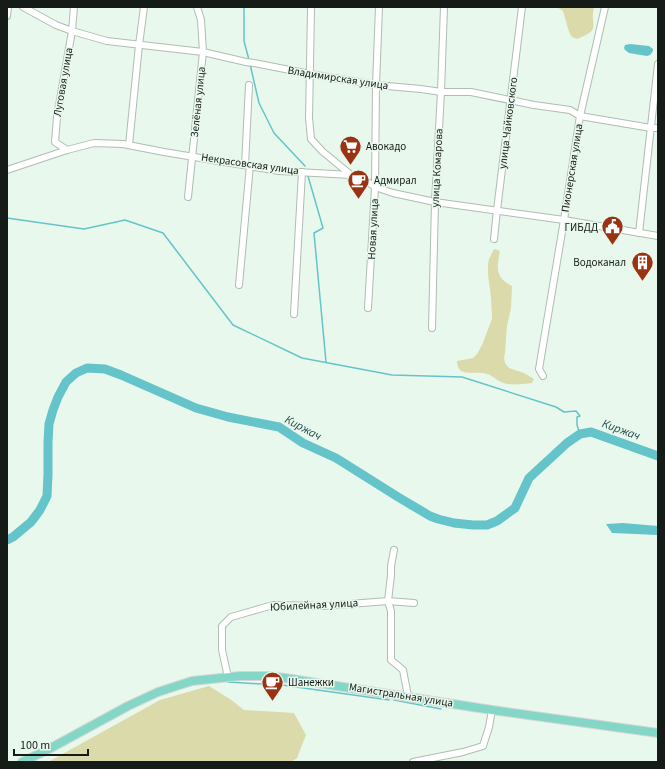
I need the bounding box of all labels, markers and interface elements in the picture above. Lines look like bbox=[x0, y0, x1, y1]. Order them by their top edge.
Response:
street label: Луговая улица bbox=[50, 46, 76, 118]
street label: Владимирская улица bbox=[287, 63, 389, 93]
street label: Зелёная улица bbox=[187, 66, 209, 138]
street label: улица Чайковского bbox=[495, 76, 521, 170]
street label: Пионерская улица bbox=[558, 123, 586, 213]
street label: улица Комарова bbox=[427, 128, 447, 208]
supermarket icon: Авокадо bbox=[338, 133, 364, 166]
place label: Авокадо bbox=[366, 139, 406, 154]
street label: Некрасовская улица bbox=[200, 150, 300, 178]
cafe icon: Адмирал bbox=[345, 167, 371, 200]
place label: Адмирал bbox=[374, 173, 417, 188]
street label: Новая улица bbox=[364, 198, 382, 260]
public building icon: ГИБДД bbox=[600, 214, 626, 247]
place label: ГИБДД bbox=[565, 220, 598, 235]
building icon: Водоканал bbox=[629, 249, 655, 282]
place label: Водоканал bbox=[573, 255, 626, 270]
water label: Киржач bbox=[282, 411, 325, 445]
water label: Киржач bbox=[599, 415, 643, 445]
street label: Юбилейная улица bbox=[270, 595, 358, 615]
cafe icon: Шанежки bbox=[260, 669, 286, 702]
place label: Шанежки bbox=[288, 675, 334, 690]
street label: Магистральная улица bbox=[348, 679, 454, 711]
scale bar bbox=[14, 731, 88, 757]
text: 100 m bbox=[20, 737, 50, 754]

